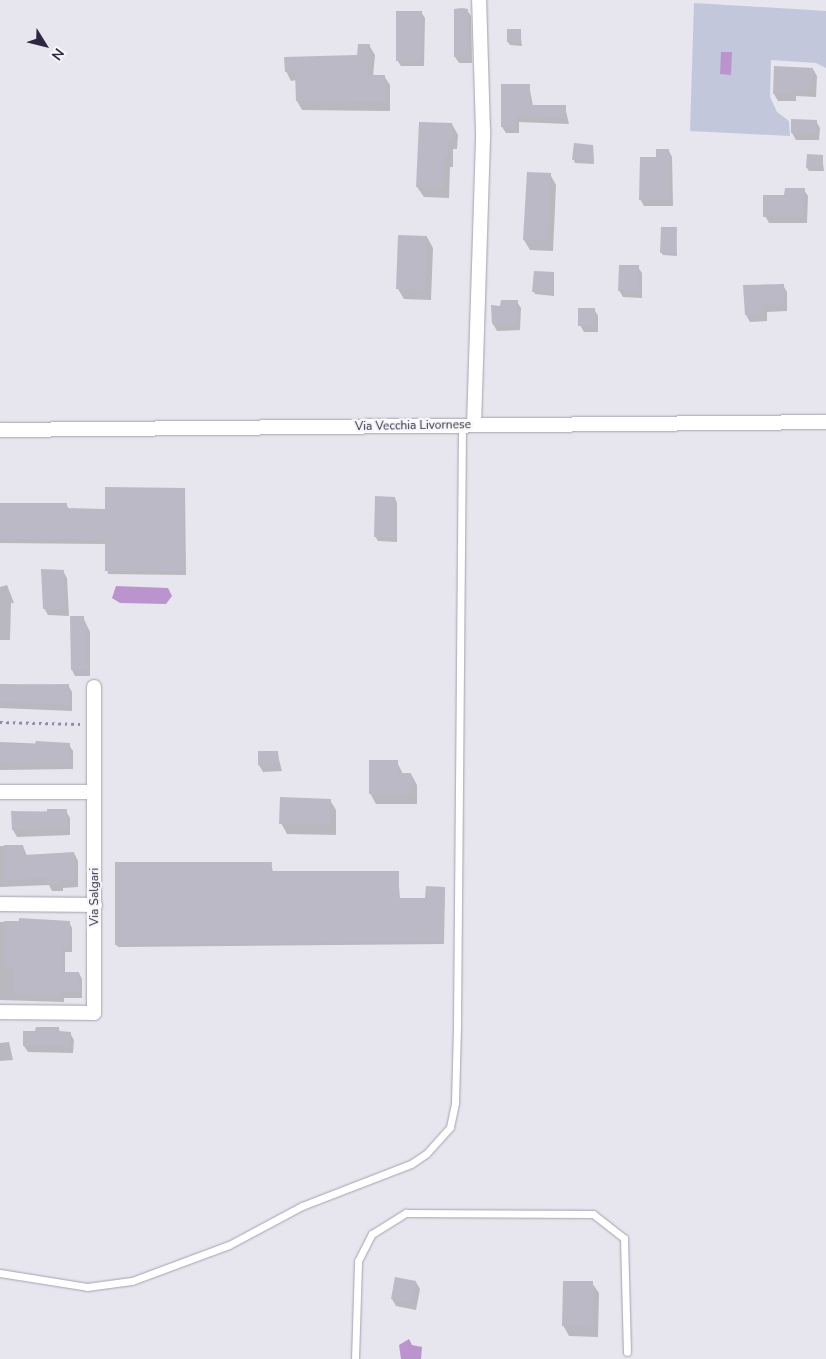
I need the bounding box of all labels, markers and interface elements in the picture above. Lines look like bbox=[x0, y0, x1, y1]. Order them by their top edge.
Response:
north arrow bbox=[20, 20, 70, 70]
text: N bbox=[47, 44, 68, 64]
street label: Via Vecchia Livornese bbox=[355, 418, 471, 434]
street label: Via Salgari bbox=[88, 868, 102, 926]

